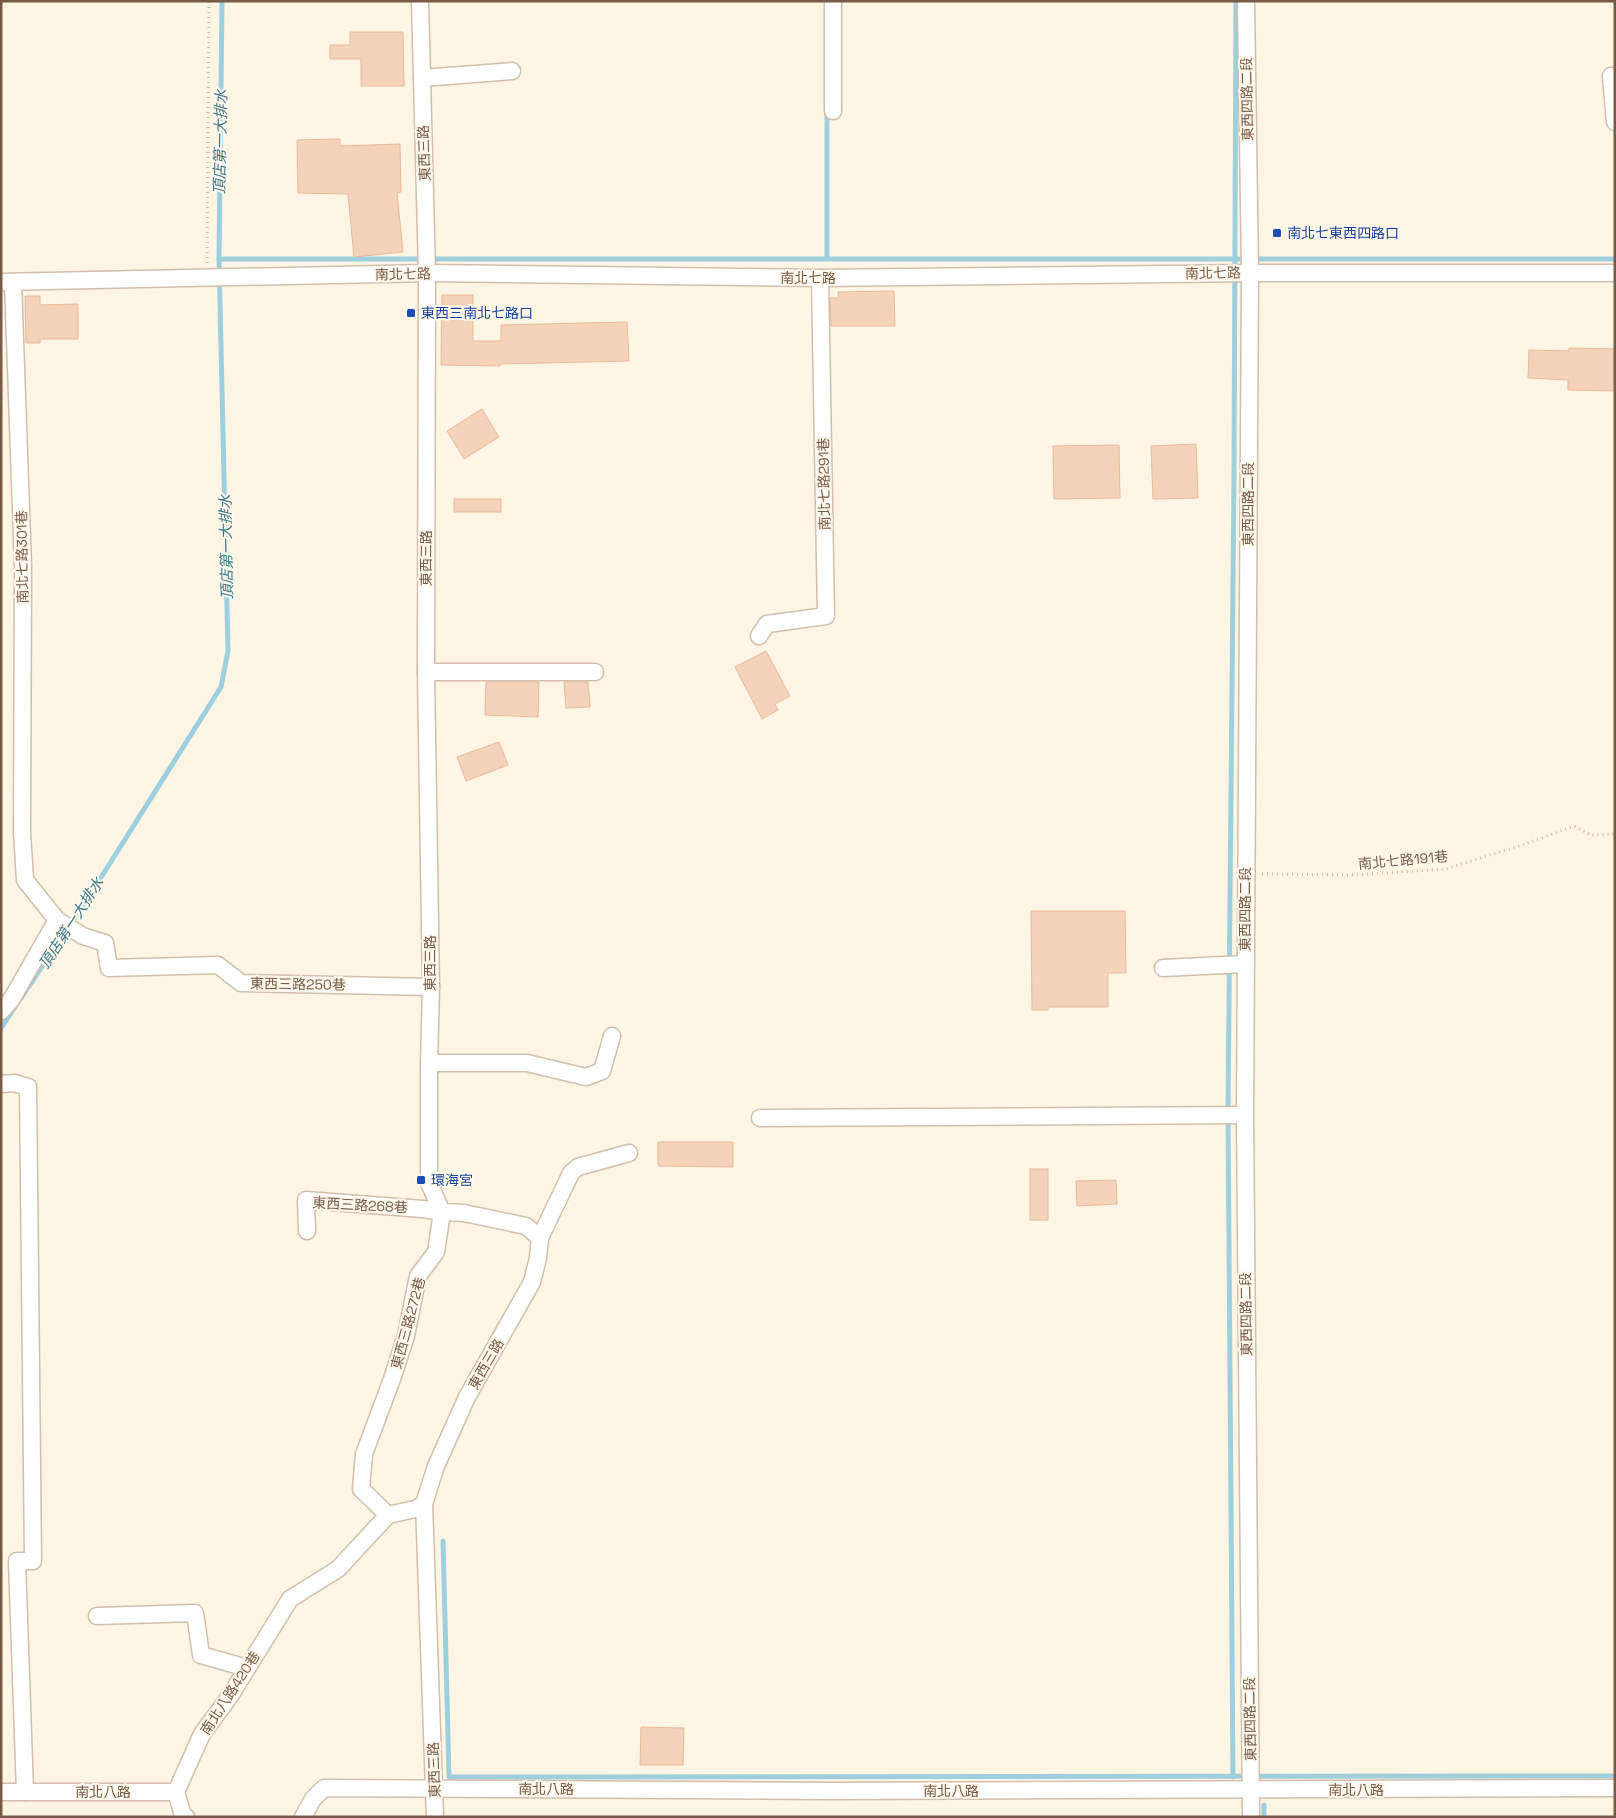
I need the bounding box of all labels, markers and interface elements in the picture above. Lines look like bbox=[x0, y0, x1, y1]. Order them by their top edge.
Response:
street label: 東西四路二段 bbox=[1237, 57, 1257, 141]
water label: 頂店第一大排水 bbox=[210, 88, 230, 195]
street label: 東西三路 bbox=[414, 125, 434, 181]
place label: 南北七東西四路口 bbox=[1287, 224, 1399, 242]
marker: 南北七東西四路口 bbox=[1271, 227, 1283, 239]
street label: 南北七路 bbox=[1185, 264, 1241, 282]
street label: 南北七路 bbox=[375, 265, 431, 283]
street label: 南北七路 bbox=[780, 269, 836, 287]
place label: 東西三南北七路口 bbox=[421, 304, 533, 322]
marker: 東西三南北七路口 bbox=[405, 307, 417, 319]
street label: 南北七路291巷 bbox=[814, 437, 834, 531]
street label: 東西四路二段 bbox=[1239, 462, 1257, 546]
water label: 頂店第一大排水 bbox=[216, 493, 236, 600]
street label: 南北七路301巷 bbox=[12, 510, 32, 604]
street label: 東西三路 bbox=[417, 530, 435, 586]
street label: 南北七路191巷 bbox=[1357, 847, 1449, 873]
street label: 東西四路二段 bbox=[1236, 867, 1254, 951]
water label: 頂店第一大排水 bbox=[34, 873, 108, 972]
street label: 東西三路 bbox=[421, 935, 439, 991]
street label: 東西三路250巷 bbox=[250, 974, 346, 994]
place label: 環海宮 bbox=[431, 1171, 473, 1189]
marker: 環海宮 bbox=[415, 1174, 427, 1186]
street label: 東西三路268巷 bbox=[312, 1194, 408, 1216]
street label: 東西四路二段 bbox=[1236, 1272, 1256, 1356]
street label: 東西三路272巷 bbox=[387, 1275, 429, 1371]
street label: 東西三路 bbox=[464, 1335, 508, 1393]
street label: 南北八路420巷 bbox=[196, 1648, 264, 1738]
street label: 東西四路二段 bbox=[1240, 1677, 1260, 1761]
street label: 東西三路 bbox=[424, 1742, 444, 1798]
street label: 南北八路 bbox=[518, 1780, 574, 1798]
street label: 南北八路 bbox=[1328, 1781, 1384, 1799]
street label: 南北八路 bbox=[923, 1782, 979, 1800]
street label: 南北八路 bbox=[75, 1783, 131, 1801]

